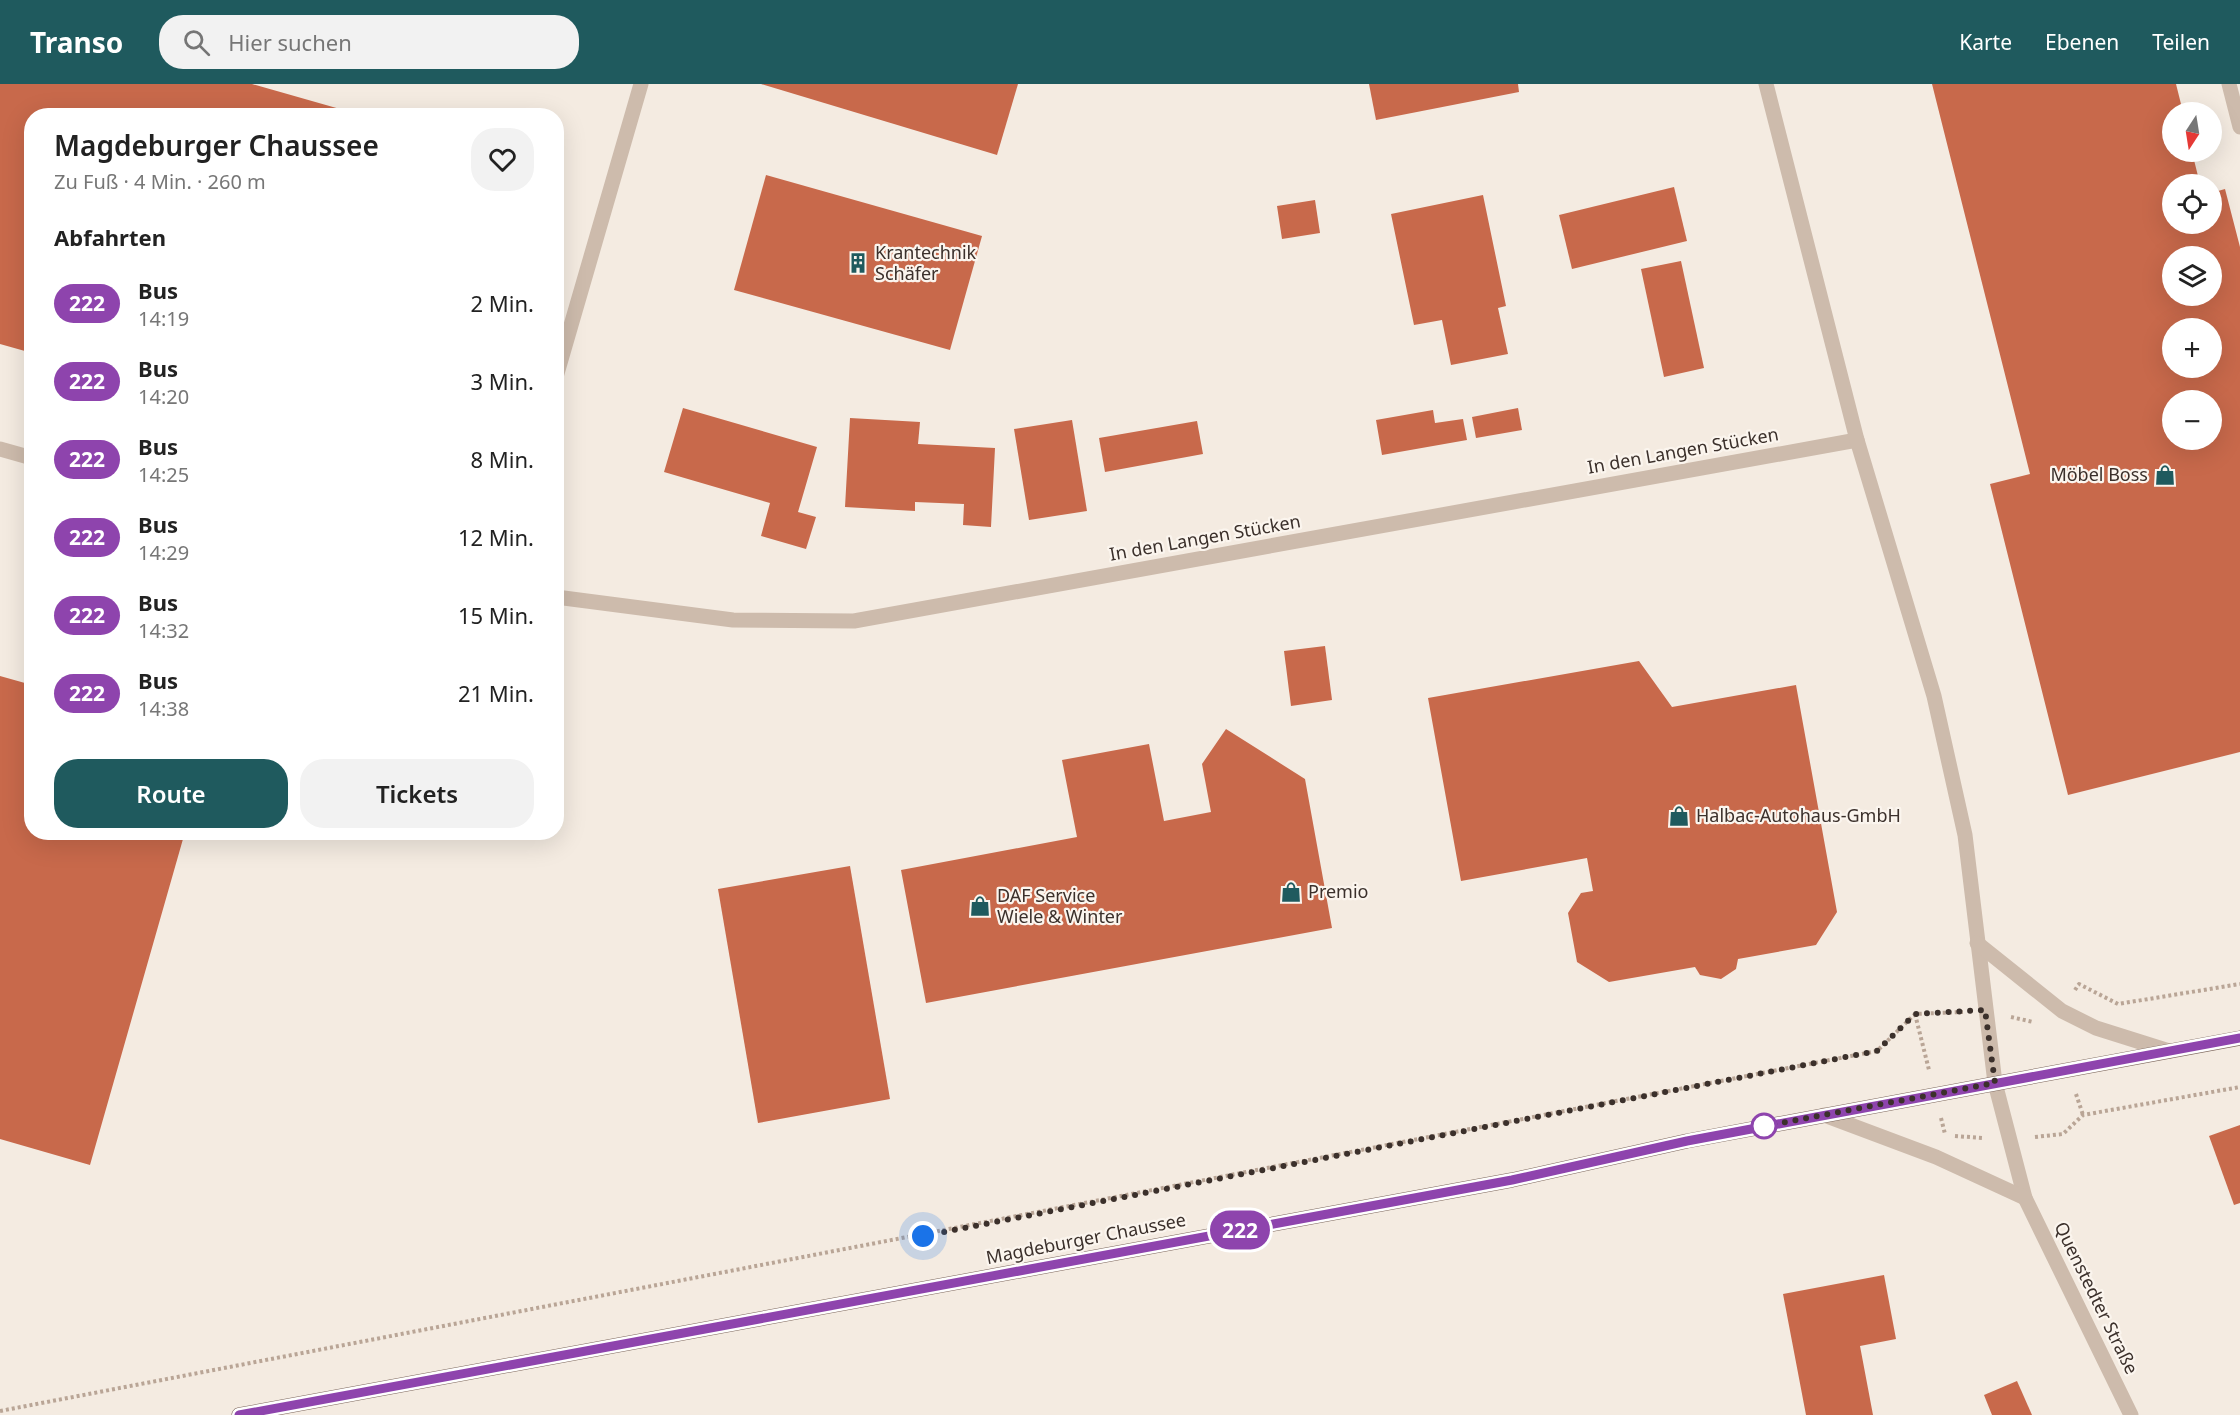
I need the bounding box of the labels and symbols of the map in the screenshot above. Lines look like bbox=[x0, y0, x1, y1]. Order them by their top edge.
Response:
north arrow bbox=[2162, 102, 2222, 162]
place label: Krantechnik Schäfer bbox=[875, 240, 977, 285]
building icon: Krantechnik Schäfer bbox=[846, 251, 870, 275]
street label: In den Langen Stücken bbox=[1585, 421, 1780, 479]
place label: Möbel Boss bbox=[2050, 462, 2148, 486]
shop icon: Möbel Boss bbox=[2153, 463, 2177, 487]
street label: In den Langen Stücken bbox=[1107, 508, 1302, 566]
place label: Halbac-Autohaus-GmbH bbox=[1696, 803, 1901, 827]
shop icon: Halbac-Autohaus-GmbH bbox=[1667, 804, 1691, 828]
place label: Premio bbox=[1308, 879, 1368, 903]
shop icon: Premio bbox=[1279, 880, 1303, 904]
place label: DAF Service Wiele & Winter bbox=[997, 883, 1123, 928]
shop icon: DAF Service Wiele & Winter bbox=[968, 894, 992, 918]
unlabelled marker bbox=[1751, 1113, 1777, 1139]
street label: Magdeburger Chaussee bbox=[984, 1207, 1188, 1269]
line badge: 222 bbox=[1206, 1210, 1274, 1250]
street label: Quenstedter Straße bbox=[2050, 1217, 2144, 1378]
your location bbox=[908, 1221, 938, 1251]

